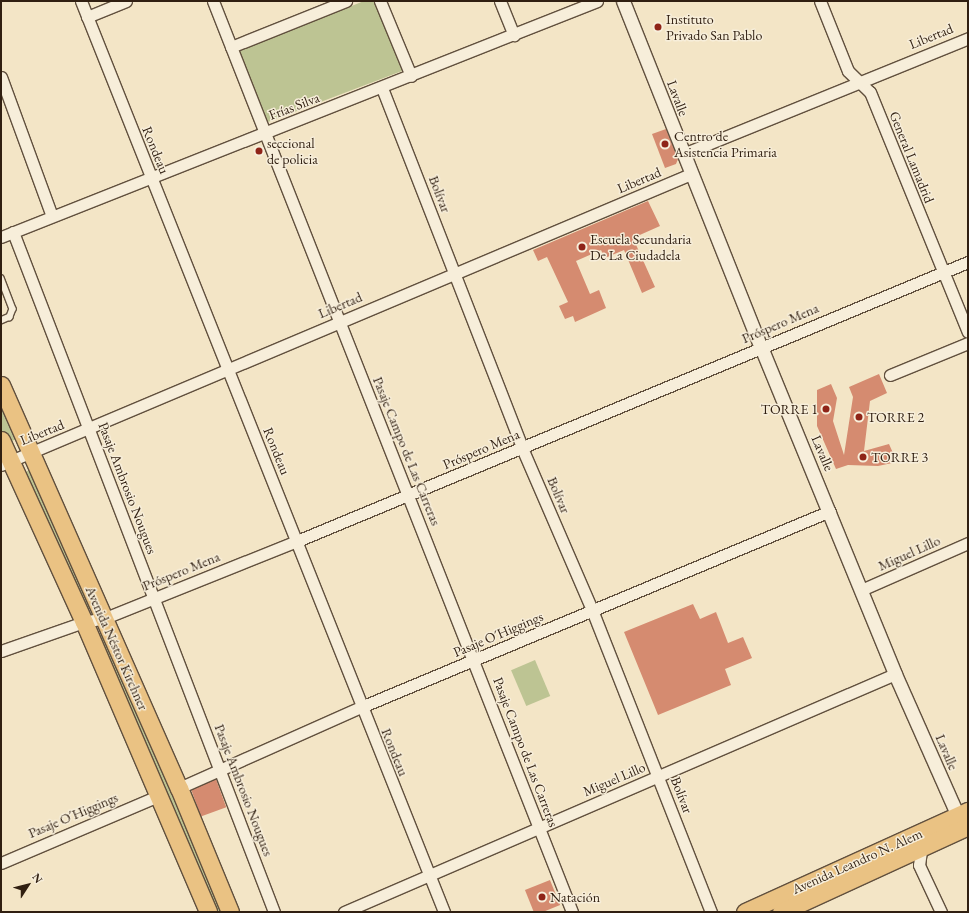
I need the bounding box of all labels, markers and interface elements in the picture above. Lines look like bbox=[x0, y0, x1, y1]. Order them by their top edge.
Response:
place label: Instituto Privado San Pablo bbox=[666, 11, 762, 44]
street label: Libertad bbox=[907, 20, 955, 52]
marker: Instituto Privado San Pablo bbox=[653, 22, 663, 32]
street label: Lavalle bbox=[663, 78, 693, 118]
street label: Frías Silva bbox=[266, 89, 322, 123]
street label: General Lamadrid bbox=[886, 109, 938, 205]
street label: Rondeau bbox=[139, 124, 173, 176]
place label: Centro de Asistencia Primaria bbox=[674, 128, 777, 160]
place label: seccional de policia bbox=[267, 135, 318, 168]
marker: Centro de Asistencia Primaria bbox=[659, 138, 671, 150]
marker: seccional de policia bbox=[254, 146, 264, 156]
street label: Libertad bbox=[615, 163, 663, 197]
street label: Bolívar bbox=[425, 173, 455, 215]
place label: Escuela Secundaria De La Ciudadela bbox=[590, 231, 691, 264]
marker: Escuela Secundaria De La Ciudadela bbox=[577, 242, 587, 252]
street label: Libertad bbox=[316, 288, 364, 322]
street label: Próspero Mena bbox=[739, 299, 821, 347]
street label: Pasaje Campo de Las Carreras bbox=[369, 374, 445, 528]
place label: TORRE 1 bbox=[761, 401, 818, 417]
marker: TORRE 1 bbox=[821, 404, 831, 414]
place label: TORRE 2 bbox=[867, 409, 924, 425]
marker: TORRE 2 bbox=[854, 412, 864, 422]
street label: Libertad bbox=[18, 416, 66, 448]
street label: Pasaje Ambrosio Nougues bbox=[95, 420, 161, 556]
street label: Rondeau bbox=[260, 425, 294, 477]
street label: Próspero Mena bbox=[440, 425, 522, 473]
street label: Lavalle bbox=[808, 433, 838, 473]
place label: TORRE 3 bbox=[871, 449, 928, 465]
marker: TORRE 3 bbox=[858, 452, 868, 462]
street label: Bolívar bbox=[544, 474, 574, 516]
street label: Miguel Lillo bbox=[875, 532, 943, 574]
street label: Próspero Mena bbox=[140, 548, 222, 594]
street label: Avenida Néstor Kirchner bbox=[82, 583, 152, 713]
street label: Pasaje O´Higgings bbox=[451, 608, 545, 660]
street label: Pasaje Campo de Las Carreras bbox=[490, 675, 562, 829]
street label: Pasaje Ambrosio Nougues bbox=[211, 722, 277, 858]
street label: Rondeau bbox=[378, 726, 412, 778]
street label: Lavalle bbox=[932, 732, 962, 772]
street label: Miguel Lillo bbox=[580, 758, 648, 800]
street label: Bolívar bbox=[667, 774, 697, 816]
street label: Pasaje O´Higgings bbox=[26, 789, 120, 841]
street label: Avenida Leandro N. Alem bbox=[789, 825, 925, 897]
north arrow bbox=[8, 865, 48, 905]
text: N bbox=[29, 870, 46, 886]
place label: Natación bbox=[550, 889, 600, 905]
marker: Natación bbox=[537, 892, 547, 902]

